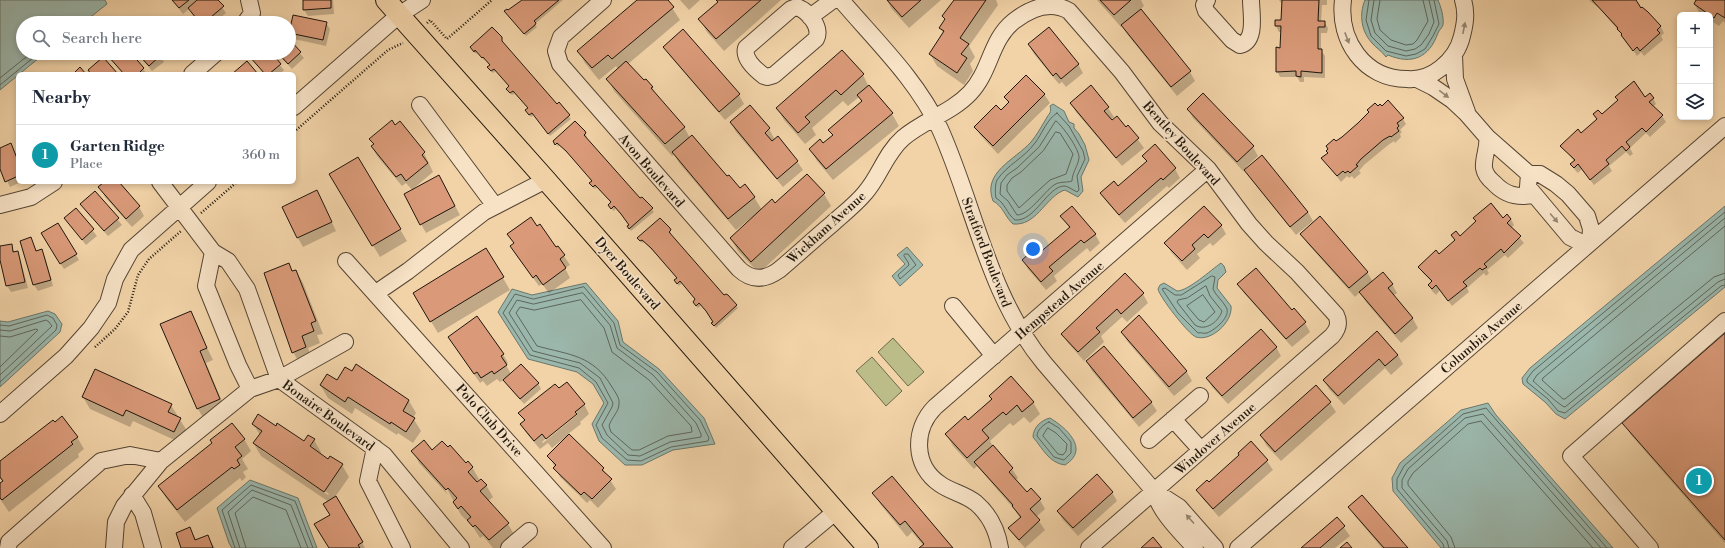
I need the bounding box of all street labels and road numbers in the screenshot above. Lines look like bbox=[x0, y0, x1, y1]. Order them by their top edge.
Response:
street label: Bentley Boulevard bbox=[1139, 98, 1224, 189]
street label: Avon Boulevard bbox=[614, 130, 688, 211]
street label: Wickham Avenue bbox=[783, 188, 870, 268]
street label: Stratford Boulevard bbox=[958, 195, 1015, 310]
street label: Dyer Boulevard bbox=[591, 234, 664, 314]
street label: Hempstead Avenue bbox=[1012, 258, 1108, 344]
street label: Columbia Avenue bbox=[1438, 298, 1526, 377]
street label: Bonaire Boulevard bbox=[278, 376, 378, 455]
street label: Polo Club Drive bbox=[452, 381, 526, 461]
street label: Windover Avenue bbox=[1171, 399, 1260, 479]

